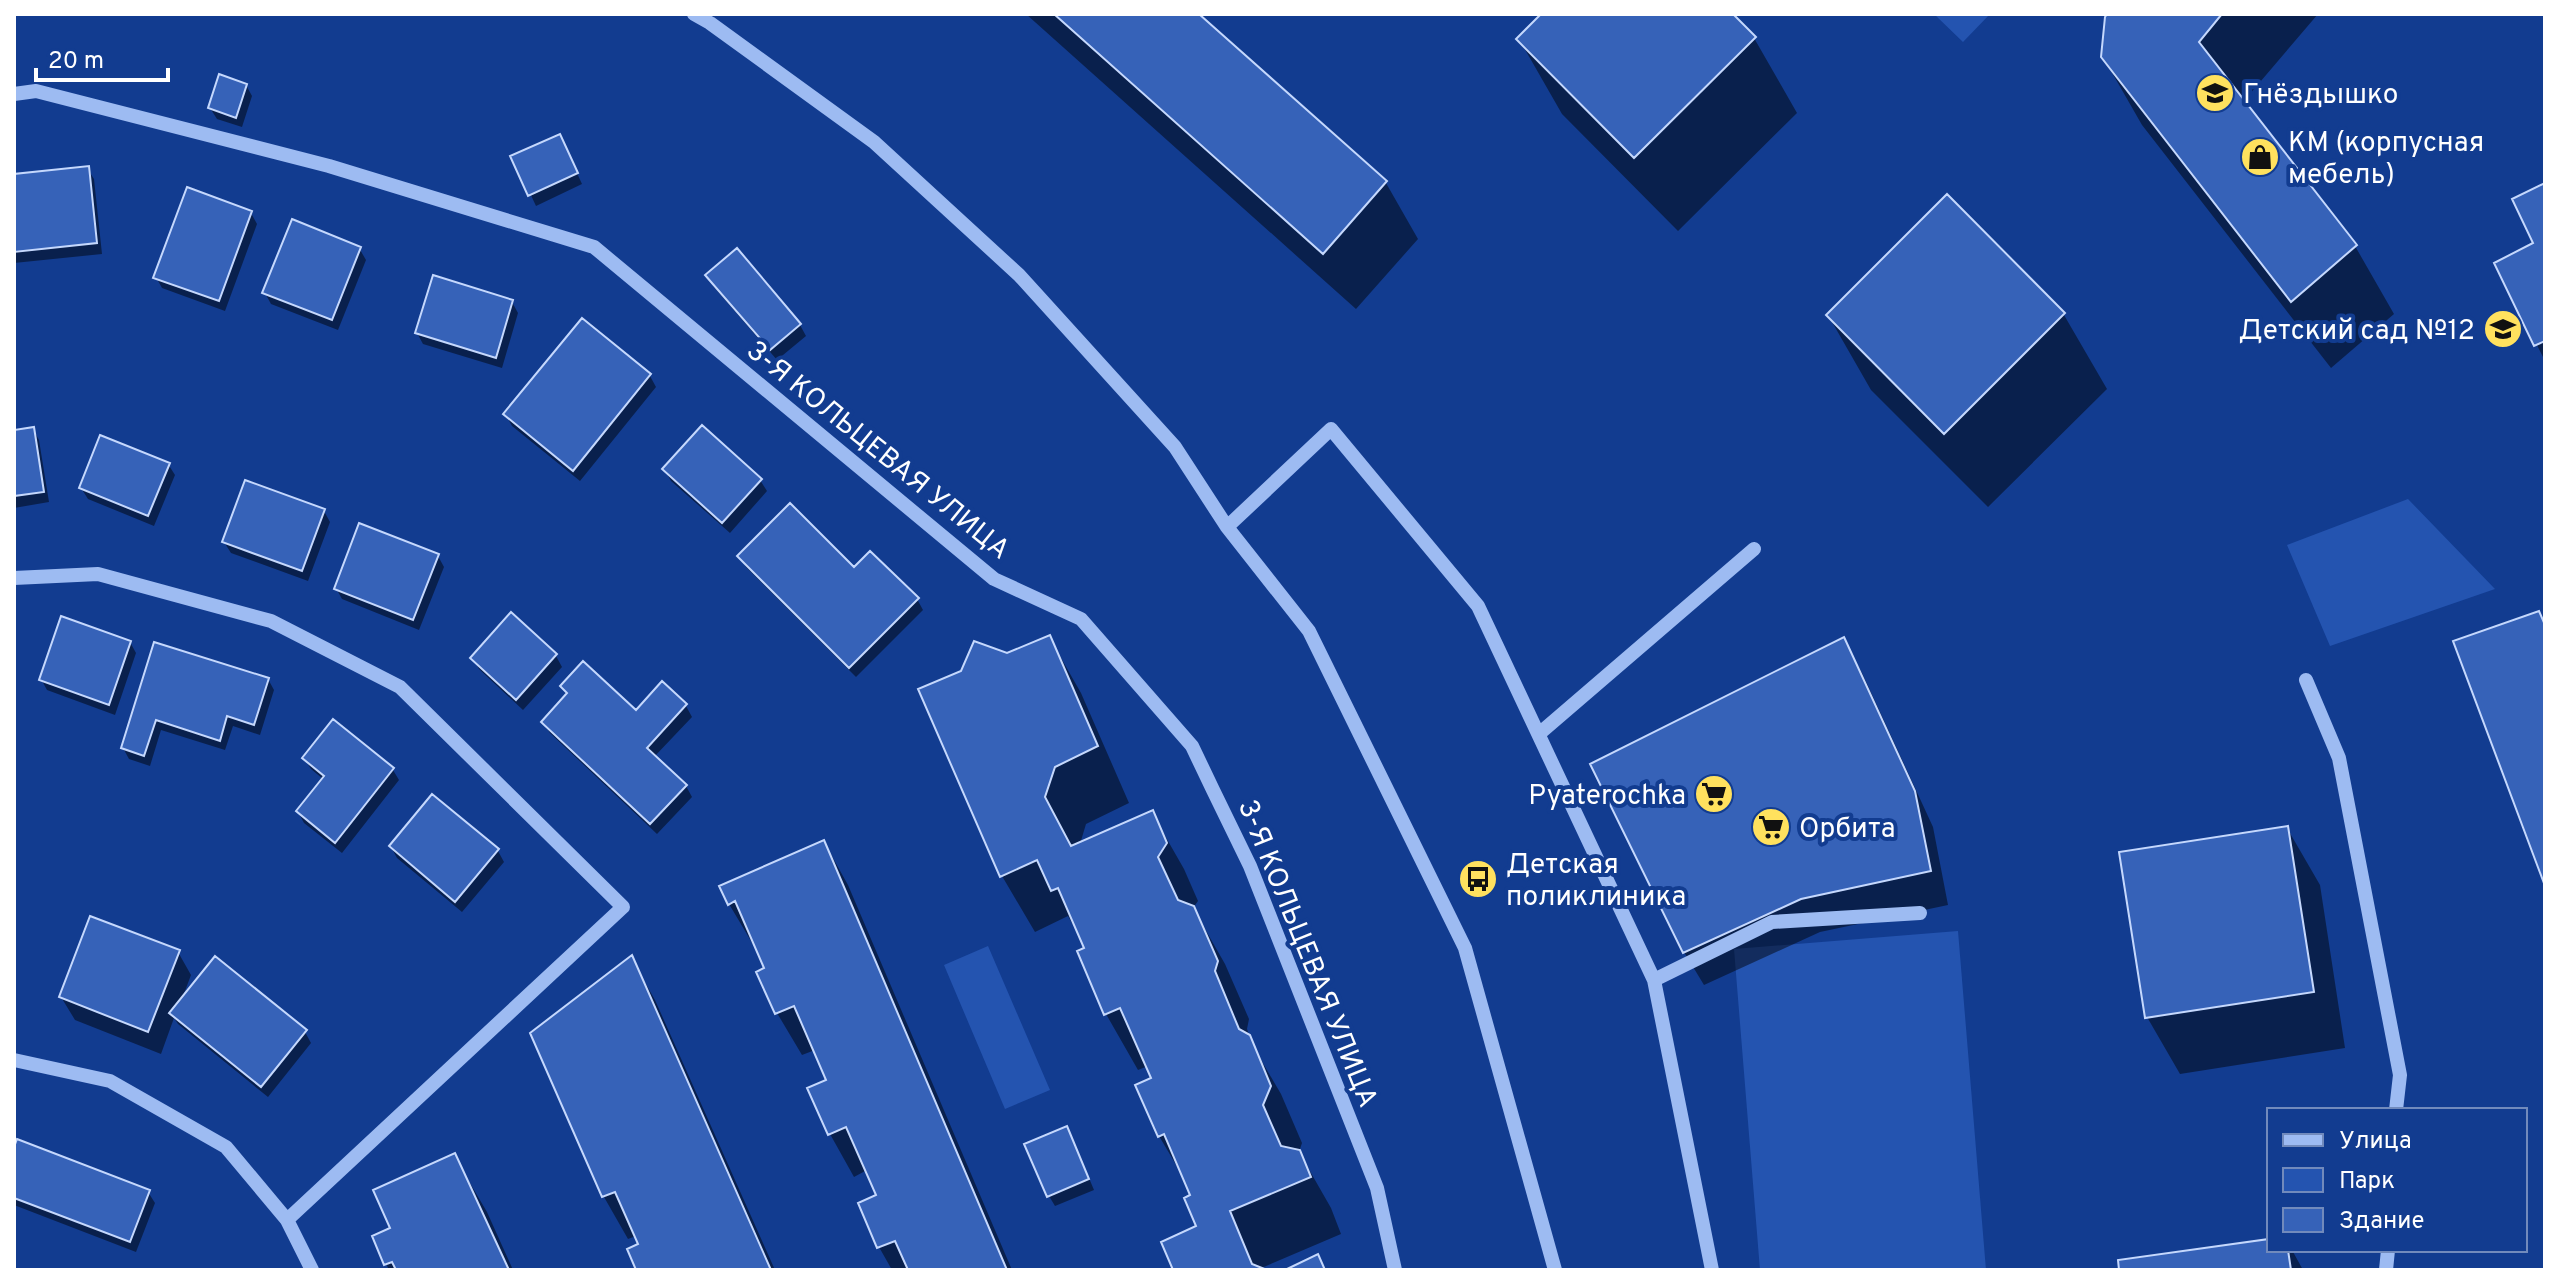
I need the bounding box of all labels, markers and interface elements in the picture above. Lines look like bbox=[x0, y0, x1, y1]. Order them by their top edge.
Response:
scale bar bbox=[36, 32, 168, 82]
text: 20 m bbox=[48, 47, 104, 77]
school or university icon: Гнёздышко bbox=[2194, 72, 2236, 114]
place label: Гнёздышко bbox=[2243, 78, 2398, 114]
place label: КМ (корпусная мебель) bbox=[2288, 126, 2484, 194]
shop icon: КМ (корпусная мебель) bbox=[2239, 136, 2281, 178]
school or university icon: Детский сад №12 bbox=[2482, 308, 2524, 350]
place label: Детский сад №12 bbox=[2239, 314, 2475, 350]
street label: 3-Я КОЛЬЦЕВАЯ УЛИЦА bbox=[738, 334, 1016, 569]
supermarket icon: Pyaterochka bbox=[1693, 773, 1735, 815]
place label: Pyaterochka bbox=[1528, 779, 1686, 815]
street label: 3-Я КОЛЬЦЕВАЯ УЛИЦА bbox=[1228, 795, 1384, 1113]
supermarket icon: Орбита bbox=[1750, 806, 1792, 848]
place label: Орбита bbox=[1799, 812, 1896, 848]
place label: Детская поликлиника bbox=[1506, 848, 1686, 916]
bus stop icon: Детская поликлиника bbox=[1457, 858, 1499, 900]
legend bbox=[2267, 1108, 2527, 1252]
text: Улица bbox=[2339, 1127, 2412, 1157]
text: Парк bbox=[2339, 1167, 2395, 1197]
text: Здание bbox=[2339, 1207, 2425, 1237]

